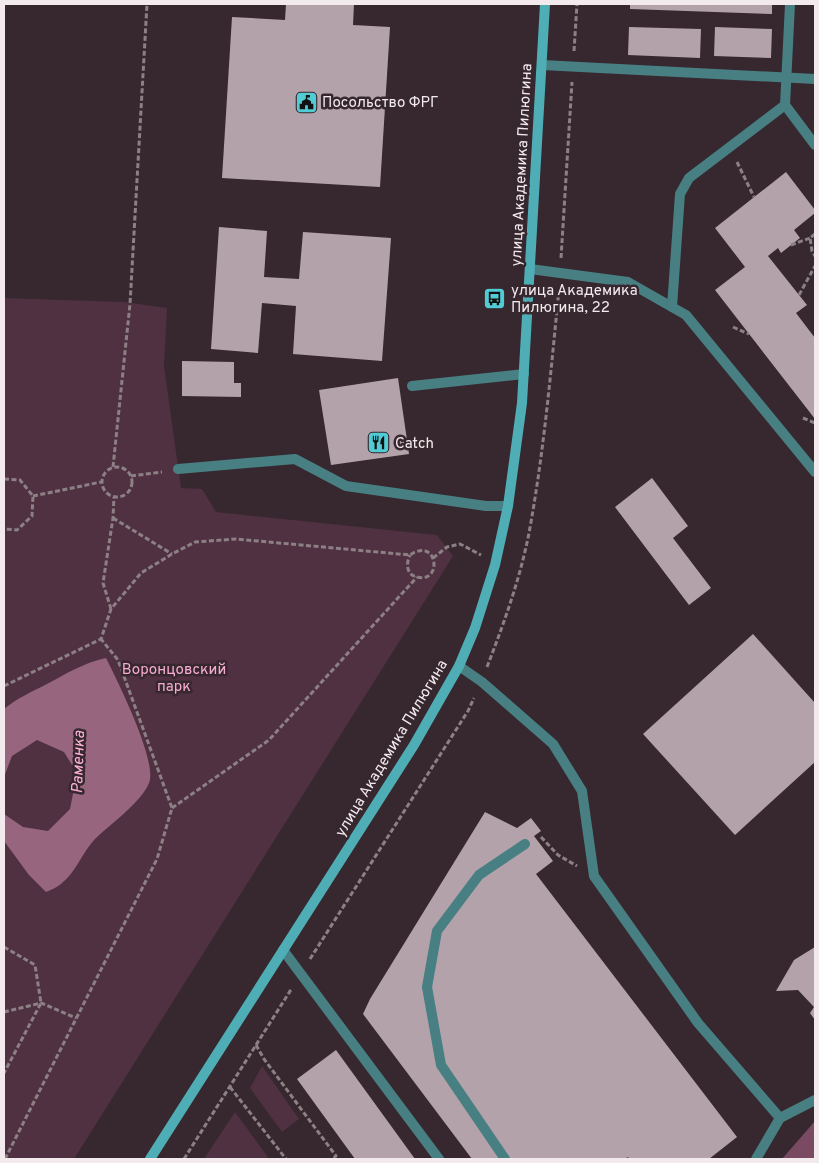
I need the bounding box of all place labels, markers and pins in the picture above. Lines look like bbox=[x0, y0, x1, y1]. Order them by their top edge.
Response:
public building icon: Посольство ФРГ bbox=[294, 90, 318, 114]
place label: Посольство ФРГ bbox=[322, 94, 439, 113]
place label: улица Академика Пилюгина, 22 bbox=[511, 282, 638, 318]
bus stop icon: улица Академика Пилюгина, 22 bbox=[483, 287, 507, 311]
restaurant icon: Catch bbox=[367, 431, 391, 455]
place label: Catch bbox=[395, 435, 434, 454]

